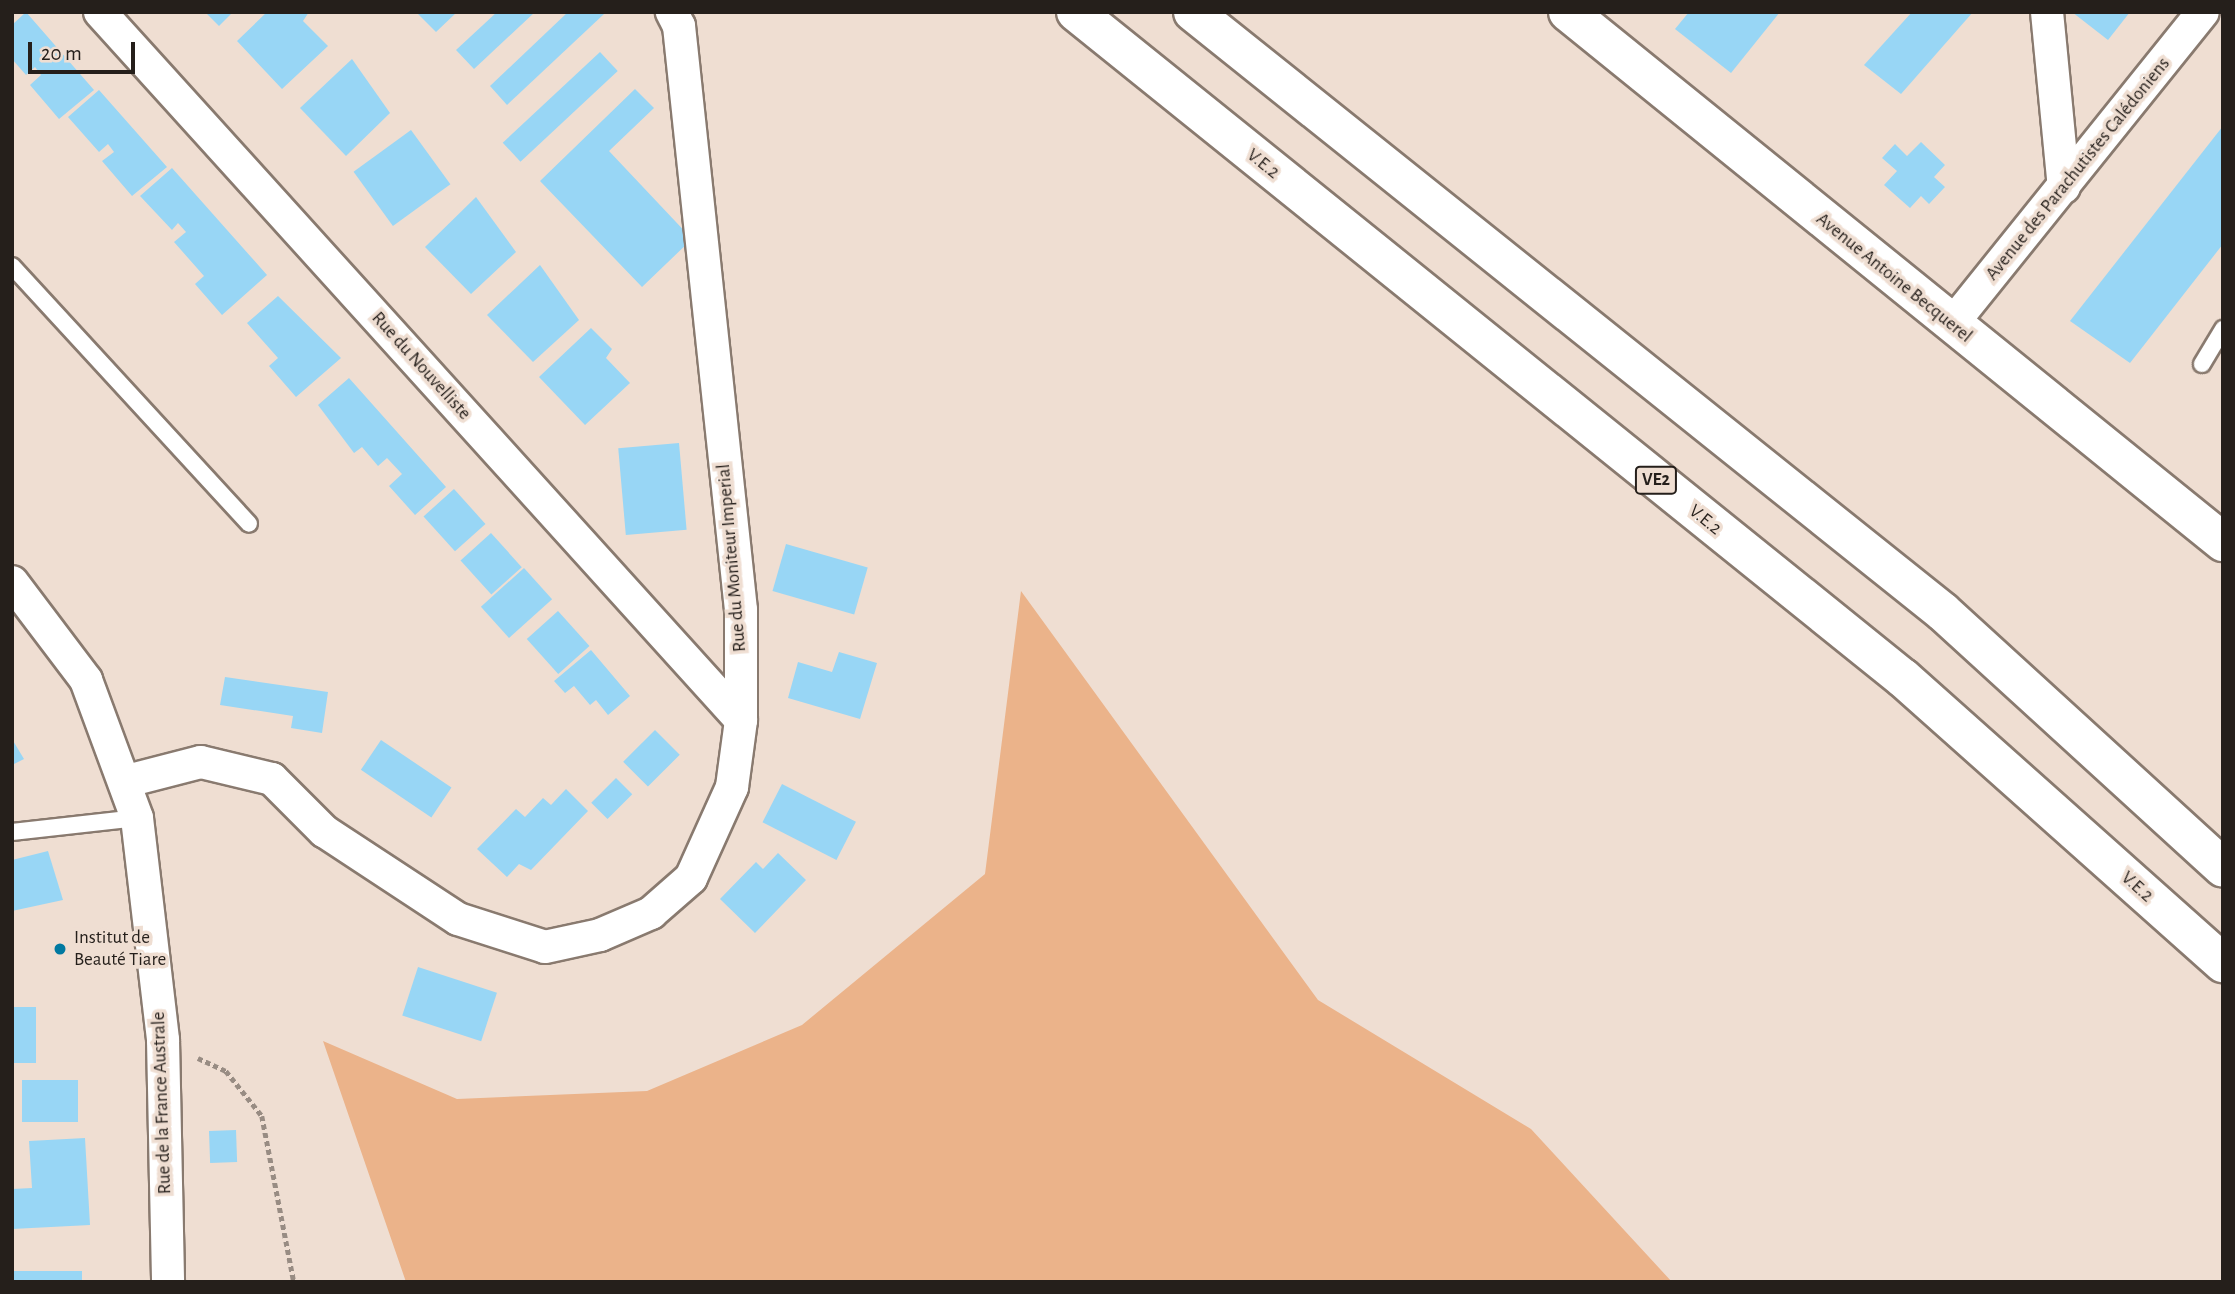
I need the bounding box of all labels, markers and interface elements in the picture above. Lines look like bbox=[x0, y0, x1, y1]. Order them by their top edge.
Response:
scale bar bbox=[32, 28, 138, 72]
text: 20 m bbox=[41, 43, 82, 64]
street label: Avenue des Parachutistes Calédoniens bbox=[1981, 53, 2175, 285]
street label: V.E.2 bbox=[1242, 144, 1284, 184]
street label: Avenue Antoine Becquerel bbox=[1811, 208, 1977, 348]
street label: Rue du Nouvelliste bbox=[366, 307, 476, 425]
street label: Rue du Moniteur Imperial bbox=[712, 463, 752, 653]
road number: VE2 bbox=[1633, 466, 1679, 494]
street label: V.E.2 bbox=[1684, 500, 1726, 540]
street label: V.E.2 bbox=[2116, 867, 2158, 907]
place label: Institut de Beauté Tiare bbox=[74, 927, 166, 971]
marker: Institut de Beauté Tiare bbox=[52, 941, 68, 957]
street label: Rue de la France Australe bbox=[147, 1011, 177, 1195]

